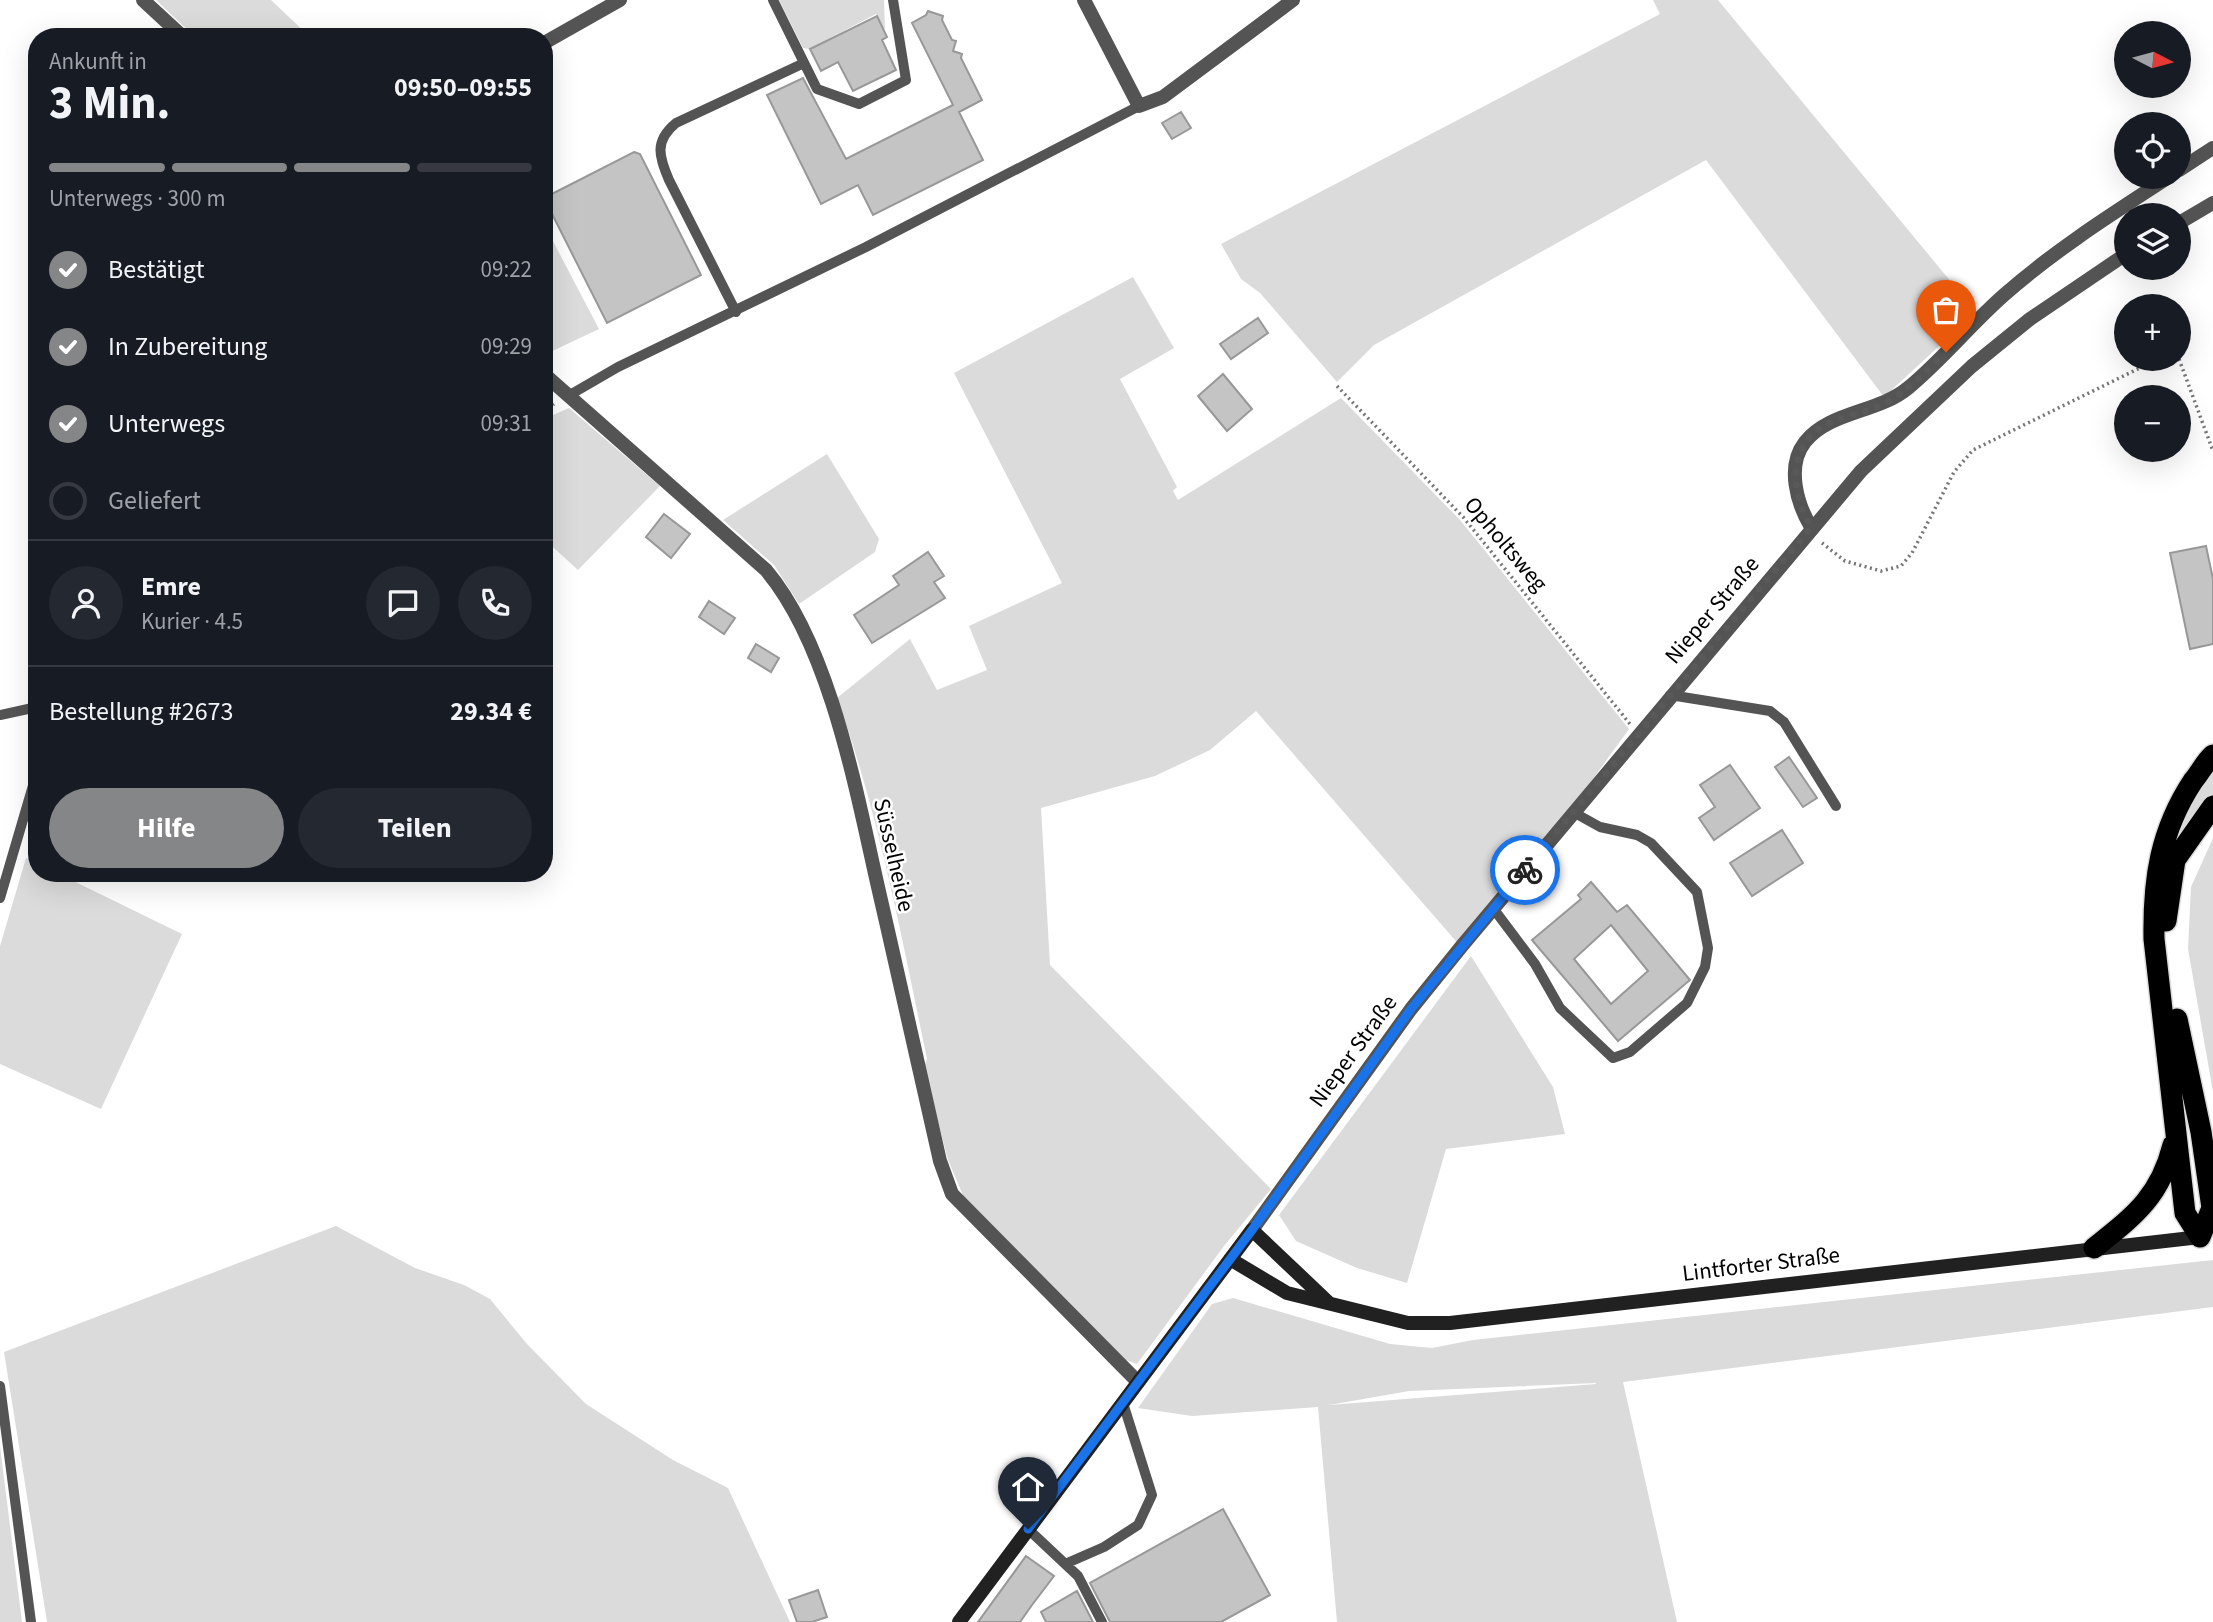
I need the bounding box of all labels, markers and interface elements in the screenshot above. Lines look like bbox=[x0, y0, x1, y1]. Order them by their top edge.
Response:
north arrow bbox=[2114, 21, 2191, 98]
map controls bbox=[2114, 21, 2191, 462]
text: Ankunft in bbox=[49, 45, 147, 78]
text: 09:50–09:55 bbox=[394, 69, 532, 106]
text: 3 Min. bbox=[49, 71, 170, 136]
button: locate bbox=[2114, 112, 2191, 189]
text: Unterwegs · 300 m bbox=[49, 182, 225, 215]
button: layers bbox=[2114, 203, 2191, 280]
icon: check bbox=[49, 251, 87, 289]
text: Bestätigt bbox=[108, 251, 205, 288]
text: 09:22 bbox=[481, 253, 532, 286]
pin bbox=[1916, 280, 1976, 352]
icon: bag bbox=[1927, 291, 1965, 329]
button: + bbox=[2114, 294, 2191, 371]
icon: check bbox=[49, 328, 87, 366]
text: In Zubereitung bbox=[108, 328, 267, 365]
text: 09:29 bbox=[481, 330, 532, 363]
button: − bbox=[2114, 385, 2191, 462]
icon: check bbox=[49, 405, 87, 443]
text: Unterwegs bbox=[108, 405, 225, 442]
text: 09:31 bbox=[481, 407, 532, 440]
text: Geliefert bbox=[108, 482, 201, 519]
street label: Opholtsweg bbox=[1456, 489, 1556, 599]
street label: Nieper Straße bbox=[1657, 549, 1767, 671]
button: person bbox=[49, 566, 123, 640]
button: chat bbox=[366, 566, 440, 640]
button: phone bbox=[458, 566, 532, 640]
text: Emre bbox=[141, 568, 201, 605]
text: Kurier · 4.5 bbox=[141, 605, 243, 638]
text: Bestellung #2673 bbox=[49, 693, 233, 730]
text: 29.34 € bbox=[450, 693, 532, 730]
button: Hilfe bbox=[49, 788, 284, 868]
button: Teilen bbox=[298, 788, 532, 868]
street label: Süsselheide bbox=[865, 795, 923, 915]
courier bbox=[1490, 835, 1560, 905]
icon: bike bbox=[1506, 851, 1544, 889]
street label: Nieper Straße bbox=[1301, 988, 1405, 1114]
street label: Lintforter Straße bbox=[1680, 1238, 1842, 1290]
pin bbox=[998, 1457, 1058, 1529]
icon: home bbox=[1009, 1468, 1047, 1506]

